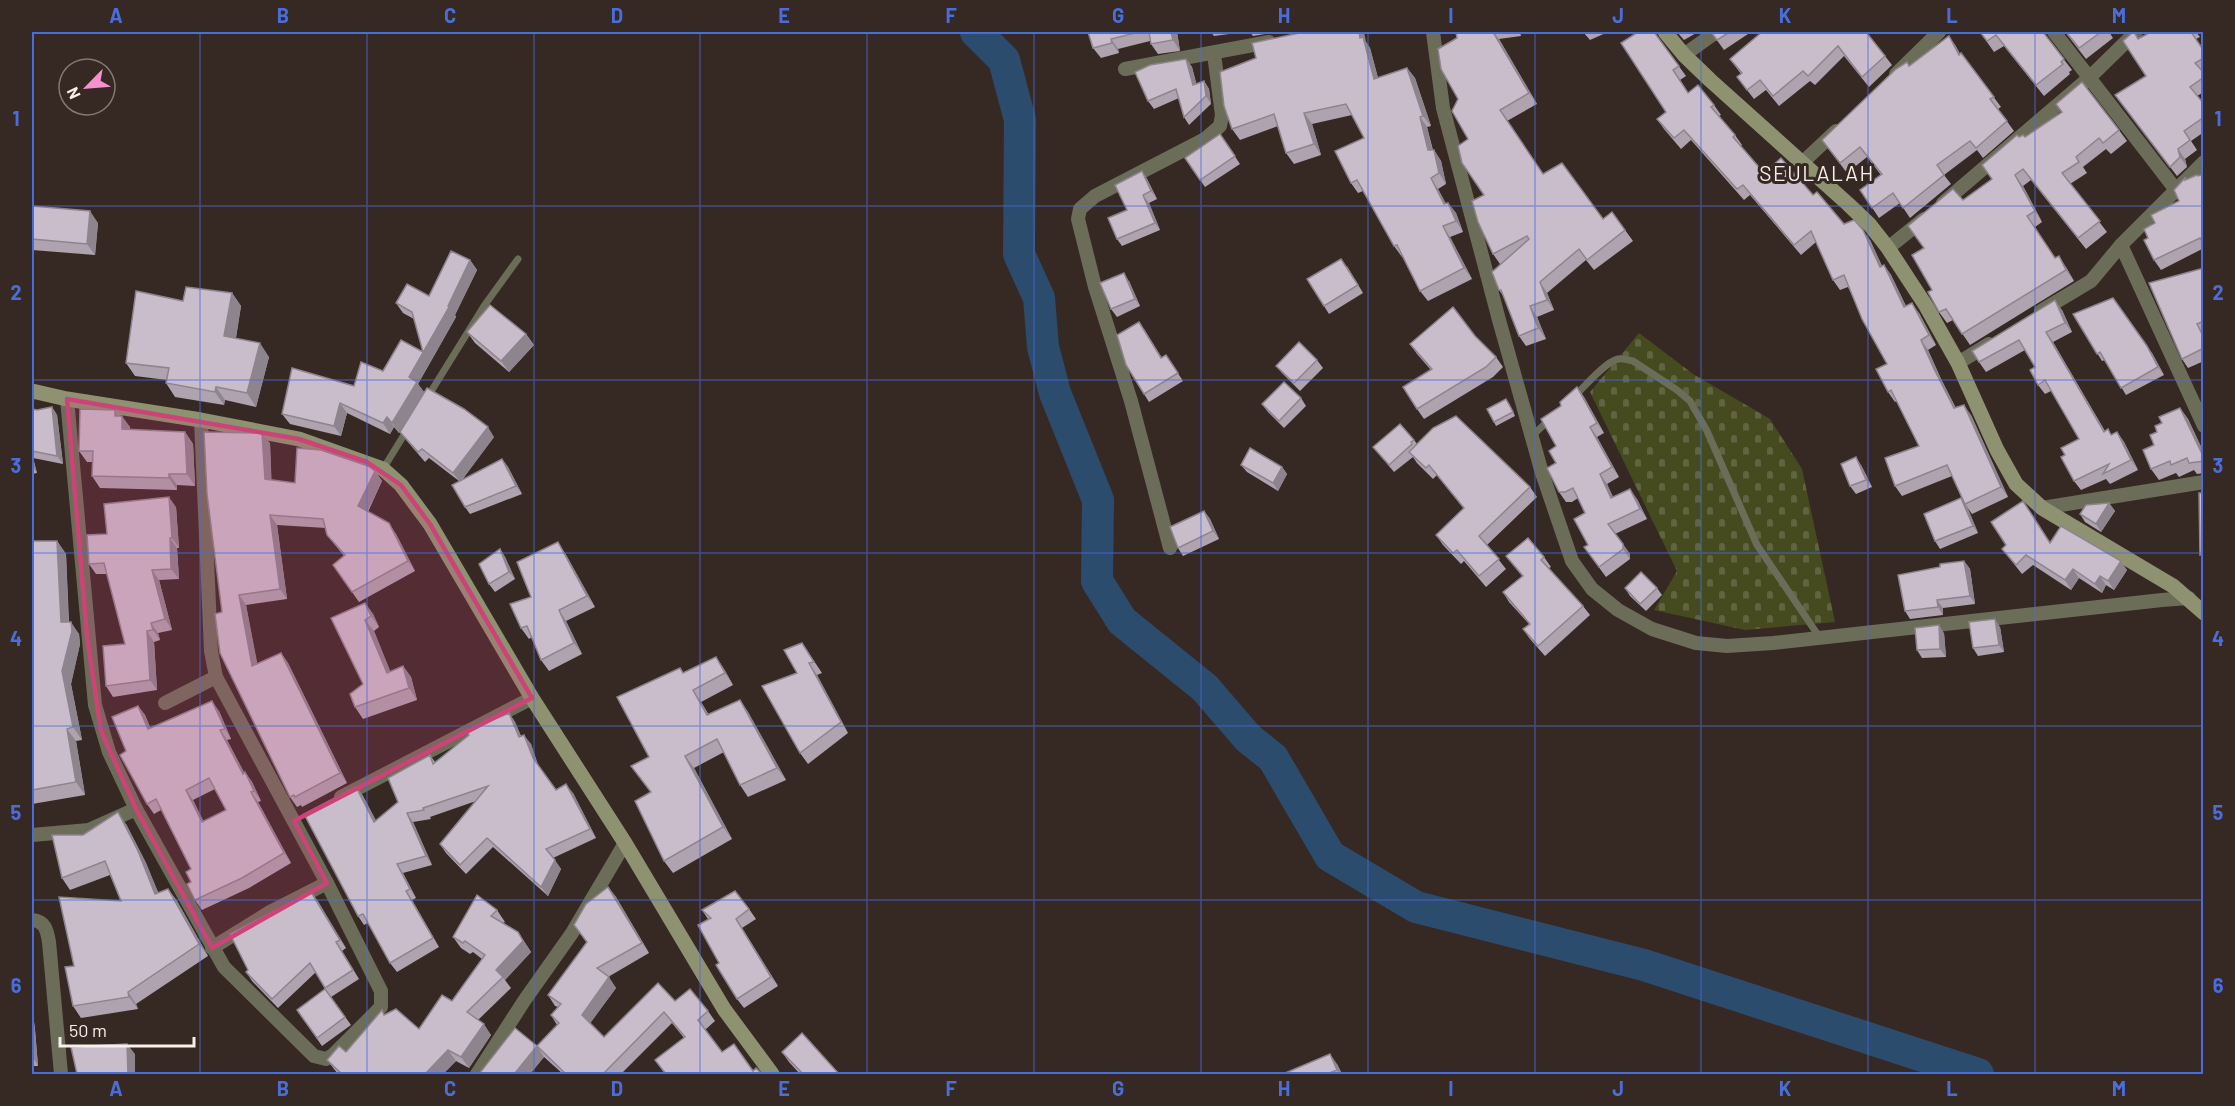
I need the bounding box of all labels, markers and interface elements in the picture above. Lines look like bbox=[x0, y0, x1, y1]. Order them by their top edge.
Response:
text: A bbox=[109, 3, 123, 27]
text: B bbox=[277, 3, 289, 27]
text: C bbox=[444, 3, 456, 27]
text: D bbox=[611, 3, 623, 27]
text: E bbox=[778, 3, 790, 27]
text: F bbox=[945, 3, 957, 27]
text: G bbox=[1112, 3, 1124, 27]
text: H bbox=[1278, 3, 1290, 27]
text: I bbox=[1448, 3, 1454, 27]
text: J bbox=[1612, 3, 1624, 27]
text: K bbox=[1779, 3, 1792, 27]
text: L bbox=[1946, 3, 1958, 27]
text: M bbox=[2112, 3, 2126, 27]
north arrow bbox=[57, 57, 117, 117]
text: N bbox=[62, 85, 84, 102]
text: 1 bbox=[12, 106, 20, 130]
text: 1 bbox=[2214, 106, 2222, 130]
district label: SEULALAH bbox=[1759, 160, 1875, 185]
text: 2 bbox=[10, 280, 22, 304]
text: 2 bbox=[2212, 280, 2224, 304]
text: 3 bbox=[11, 453, 21, 477]
text: 3 bbox=[2213, 453, 2223, 477]
text: 4 bbox=[10, 626, 22, 650]
text: 4 bbox=[2212, 626, 2224, 650]
text: 5 bbox=[11, 800, 22, 824]
text: 5 bbox=[2213, 800, 2224, 824]
text: 6 bbox=[11, 973, 22, 997]
text: 6 bbox=[2213, 973, 2224, 997]
scale bar bbox=[60, 1010, 194, 1048]
text: 50 m bbox=[69, 1019, 107, 1041]
text: A bbox=[109, 1076, 123, 1100]
text: B bbox=[277, 1076, 289, 1100]
text: C bbox=[444, 1076, 456, 1100]
text: D bbox=[611, 1076, 623, 1100]
text: E bbox=[778, 1076, 790, 1100]
text: F bbox=[945, 1076, 957, 1100]
text: G bbox=[1112, 1076, 1124, 1100]
text: H bbox=[1278, 1076, 1290, 1100]
text: I bbox=[1448, 1076, 1454, 1100]
text: J bbox=[1612, 1076, 1624, 1100]
text: K bbox=[1779, 1076, 1792, 1100]
text: L bbox=[1946, 1076, 1958, 1100]
text: M bbox=[2112, 1076, 2126, 1100]

